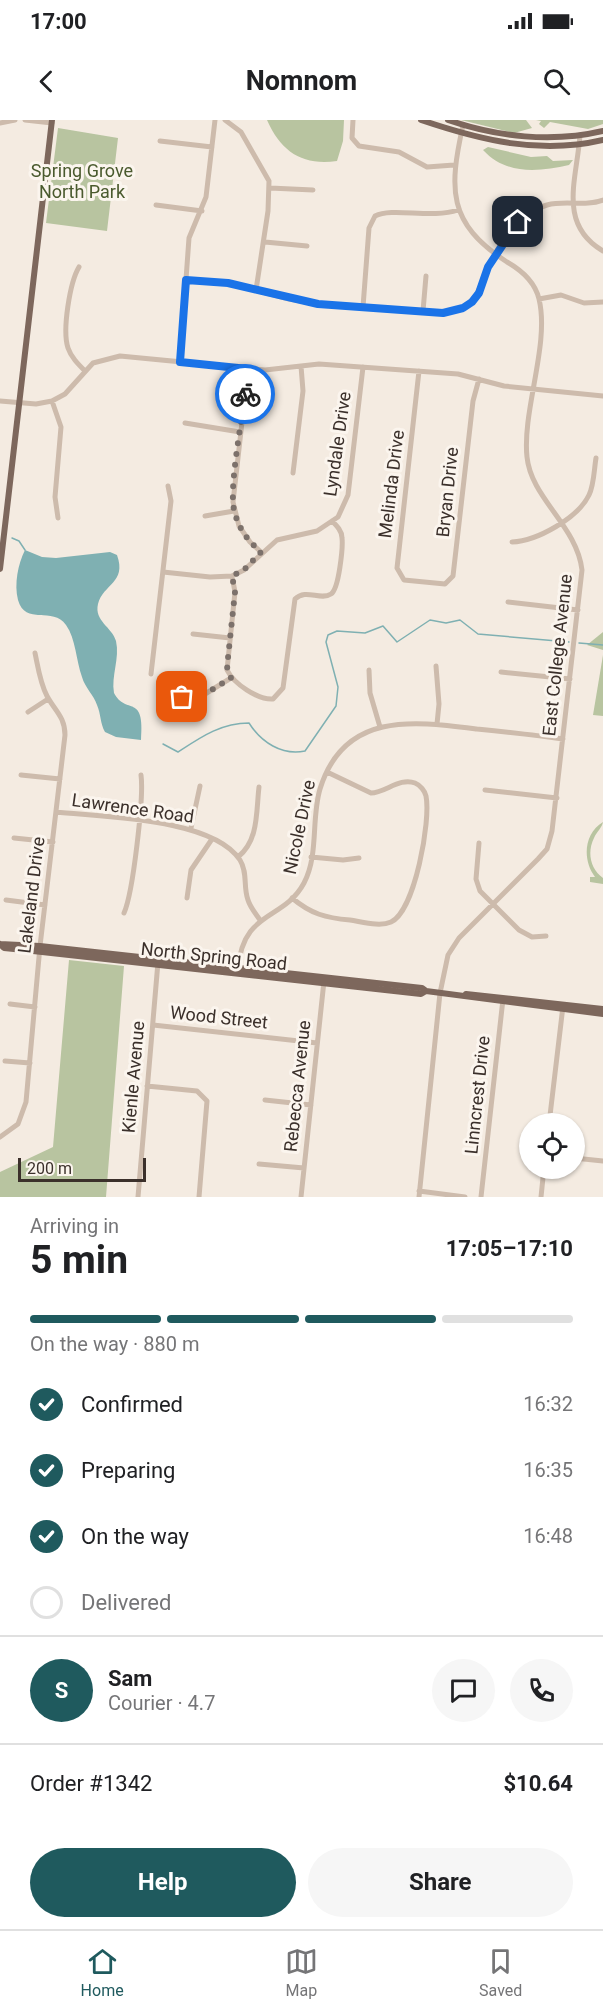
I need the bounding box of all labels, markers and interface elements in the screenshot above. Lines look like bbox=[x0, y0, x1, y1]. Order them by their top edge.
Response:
text: 17:00 bbox=[30, 9, 87, 34]
icon: back bbox=[30, 65, 63, 98]
text: Nomnom bbox=[246, 65, 357, 97]
icon: search bbox=[540, 65, 573, 98]
park label: Spring Grove North Park bbox=[31, 160, 133, 202]
pin bbox=[492, 196, 543, 247]
icon: home bbox=[501, 205, 534, 238]
courier bbox=[215, 364, 275, 424]
icon: bike bbox=[229, 378, 262, 411]
street label: Lyndale Drive bbox=[319, 390, 355, 498]
street label: Melinda Drive bbox=[374, 429, 408, 539]
street label: Bryan Drive bbox=[432, 446, 462, 538]
street label: East College Avenue bbox=[538, 573, 576, 737]
pin bbox=[156, 671, 207, 722]
icon: bag bbox=[165, 680, 198, 713]
street label: Nicole Drive bbox=[279, 778, 319, 876]
street label: Lawrence Road bbox=[71, 789, 195, 827]
street label: Lakeland Drive bbox=[13, 836, 49, 954]
street label: North Spring Road bbox=[140, 938, 288, 974]
street label: Wood Street bbox=[169, 1001, 269, 1033]
street label: Rebecca Avenue bbox=[280, 1019, 314, 1153]
street label: Kienle Avenue bbox=[118, 1020, 148, 1134]
street label: Linncrest Drive bbox=[460, 1035, 494, 1155]
map controls bbox=[519, 1113, 585, 1179]
button: locate bbox=[519, 1113, 585, 1179]
scale bar bbox=[18, 1155, 146, 1182]
text: 200 m bbox=[27, 1159, 72, 1178]
text: Arriving in bbox=[30, 1214, 119, 1238]
text: 17:05–17:10 bbox=[446, 1236, 573, 1261]
text: 5 min bbox=[30, 1237, 128, 1283]
text: On the way · 880 m bbox=[30, 1332, 199, 1356]
icon: check bbox=[30, 1388, 63, 1421]
text: Confirmed bbox=[81, 1392, 183, 1417]
text: 16:32 bbox=[523, 1392, 573, 1416]
icon: check bbox=[30, 1454, 63, 1487]
text: Preparing bbox=[81, 1458, 175, 1483]
text: 16:35 bbox=[523, 1458, 573, 1482]
icon: check bbox=[30, 1520, 63, 1553]
text: On the way bbox=[81, 1524, 189, 1549]
text: 16:48 bbox=[523, 1524, 573, 1548]
text: Delivered bbox=[81, 1590, 171, 1615]
button: chat bbox=[432, 1659, 495, 1722]
button: phone bbox=[510, 1659, 573, 1722]
text: Sam bbox=[108, 1666, 152, 1691]
text: S bbox=[55, 1678, 68, 1703]
text: Courier · 4.7 bbox=[108, 1691, 215, 1715]
text: Order #1342 bbox=[30, 1771, 152, 1796]
text: $10.64 bbox=[504, 1771, 573, 1796]
button: Help bbox=[30, 1848, 296, 1917]
button: Share bbox=[308, 1848, 573, 1917]
tab: Home bbox=[81, 1945, 124, 2000]
tab: Map bbox=[285, 1945, 318, 2000]
tab: Saved bbox=[479, 1945, 522, 2000]

